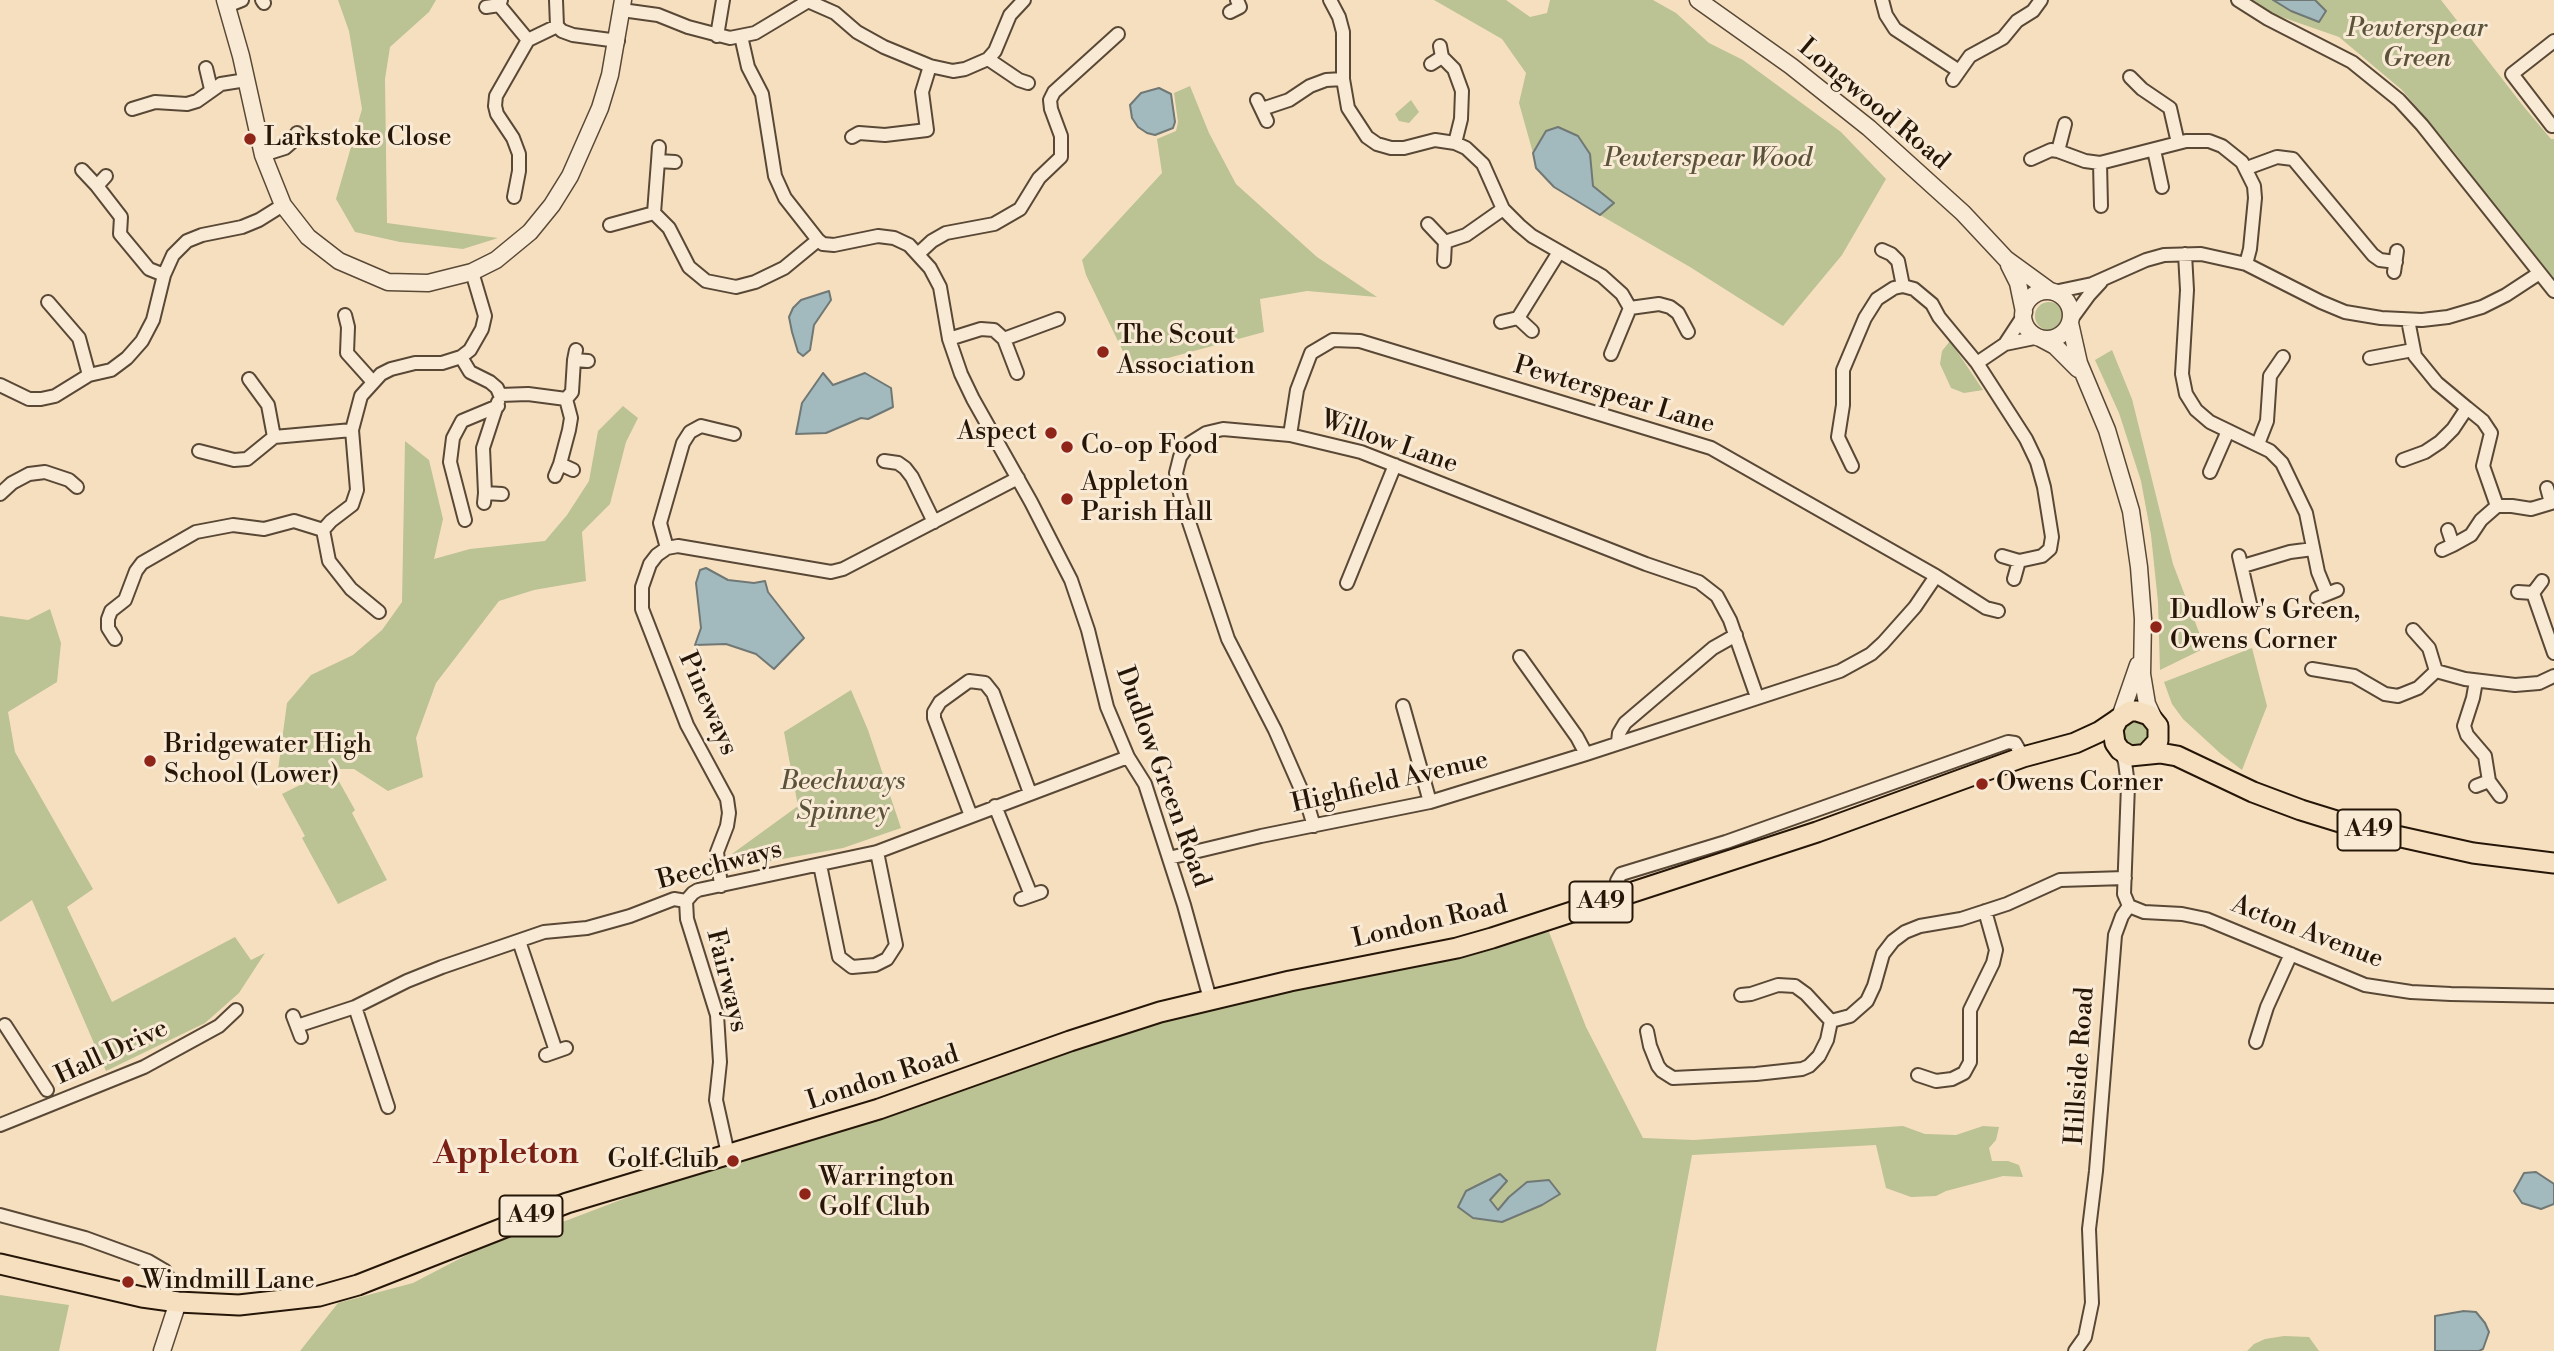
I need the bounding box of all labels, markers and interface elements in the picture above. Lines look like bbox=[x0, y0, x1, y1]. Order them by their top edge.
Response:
park label: Pewterspear Green bbox=[2347, 14, 2487, 76]
street label: Longwood Road bbox=[1791, 33, 1955, 177]
place label: Larkstoke Close bbox=[264, 123, 452, 155]
marker: Larkstoke Close bbox=[242, 131, 258, 147]
park label: Pewterspear Wood bbox=[1604, 144, 1812, 176]
place label: The Scout Association bbox=[1117, 321, 1255, 382]
marker: The Scout Association bbox=[1095, 344, 1111, 360]
street label: Pewterspear Lane bbox=[1510, 351, 1718, 441]
street label: Willow Lane bbox=[1316, 405, 1462, 481]
place label: Aspect bbox=[957, 417, 1037, 449]
marker: Aspect bbox=[1043, 425, 1059, 441]
place label: Co-op Food bbox=[1081, 431, 1218, 463]
marker: Co-op Food bbox=[1059, 439, 1075, 455]
place label: Appleton Parish Hall bbox=[1081, 468, 1213, 530]
marker: Appleton Parish Hall bbox=[1059, 491, 1075, 507]
place label: Dudlow's Green, Owens Corner bbox=[2170, 596, 2360, 658]
marker: Dudlow's Green, Owens Corner bbox=[2148, 619, 2164, 635]
street label: Pineways bbox=[670, 647, 744, 761]
street label: Dudlow Green Road bbox=[1108, 662, 1216, 892]
place label: Bridgewater High School (Lower) bbox=[164, 730, 372, 792]
street label: Highfield Avenue bbox=[1289, 745, 1491, 821]
marker: Bridgewater High School (Lower) bbox=[142, 753, 158, 769]
park label: Beechways Spinney bbox=[780, 767, 906, 828]
place label: Owens Corner bbox=[1996, 768, 2163, 800]
marker: Owens Corner bbox=[1974, 776, 1990, 792]
road number: A49 bbox=[2338, 810, 2400, 850]
street label: Beechways bbox=[654, 834, 786, 898]
road number: A49 bbox=[1570, 882, 1632, 922]
street label: London Road bbox=[1350, 890, 1510, 956]
street label: Acton Avenue bbox=[2227, 890, 2387, 976]
street label: Fairways bbox=[698, 927, 754, 1035]
street label: Hillside Road bbox=[2060, 986, 2102, 1146]
street label: Hall Drive bbox=[51, 1013, 173, 1093]
street label: London Road bbox=[803, 1040, 963, 1118]
district label: Appleton bbox=[433, 1135, 579, 1175]
place label: Golf Club bbox=[608, 1145, 719, 1177]
marker: Golf Club bbox=[725, 1153, 741, 1169]
place label: Warrington Golf Club bbox=[819, 1163, 954, 1224]
marker: Warrington Golf Club bbox=[797, 1186, 813, 1202]
road number: A49 bbox=[500, 1196, 562, 1236]
place label: Windmill Lane bbox=[142, 1266, 315, 1298]
marker: Windmill Lane bbox=[120, 1274, 136, 1290]

